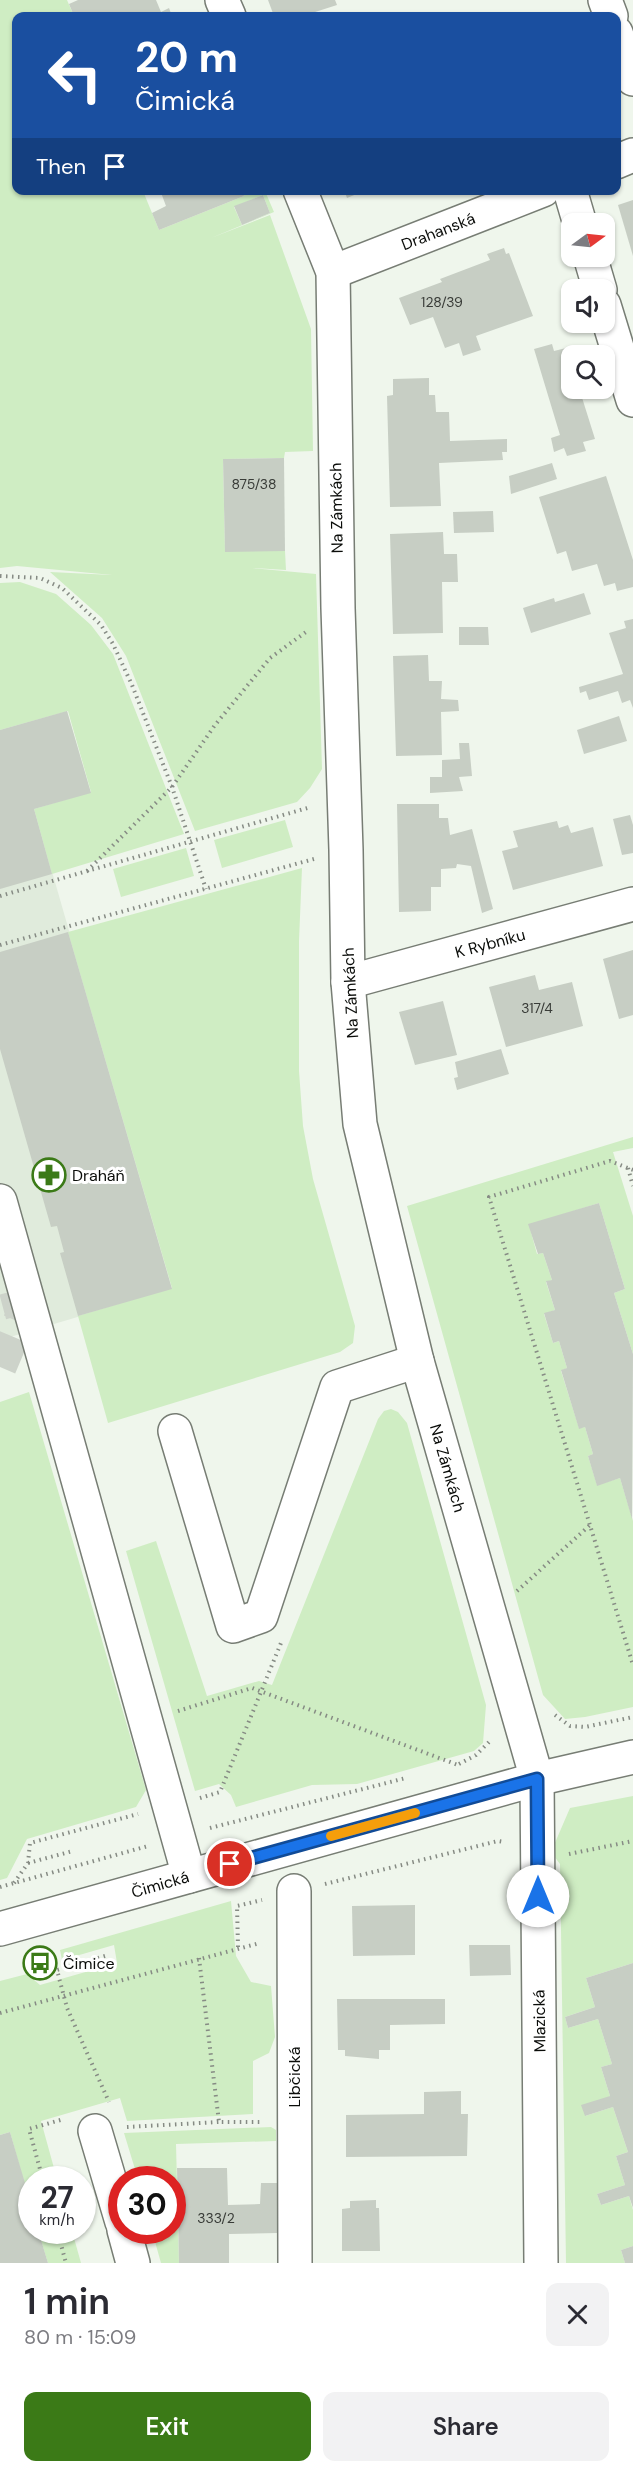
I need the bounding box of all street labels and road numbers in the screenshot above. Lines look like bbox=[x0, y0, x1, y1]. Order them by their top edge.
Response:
street label: Drahanská bbox=[398, 208, 478, 255]
street label: Na Zámkách bbox=[325, 462, 348, 554]
street label: K Rybníku bbox=[453, 924, 528, 963]
street label: Na Zámkách bbox=[338, 947, 363, 1039]
street label: Na Zámkách bbox=[425, 1422, 470, 1515]
street label: Čimická bbox=[129, 1866, 192, 1903]
street label: Mlazická bbox=[528, 1989, 551, 2053]
street label: Libčická bbox=[284, 2046, 305, 2108]

